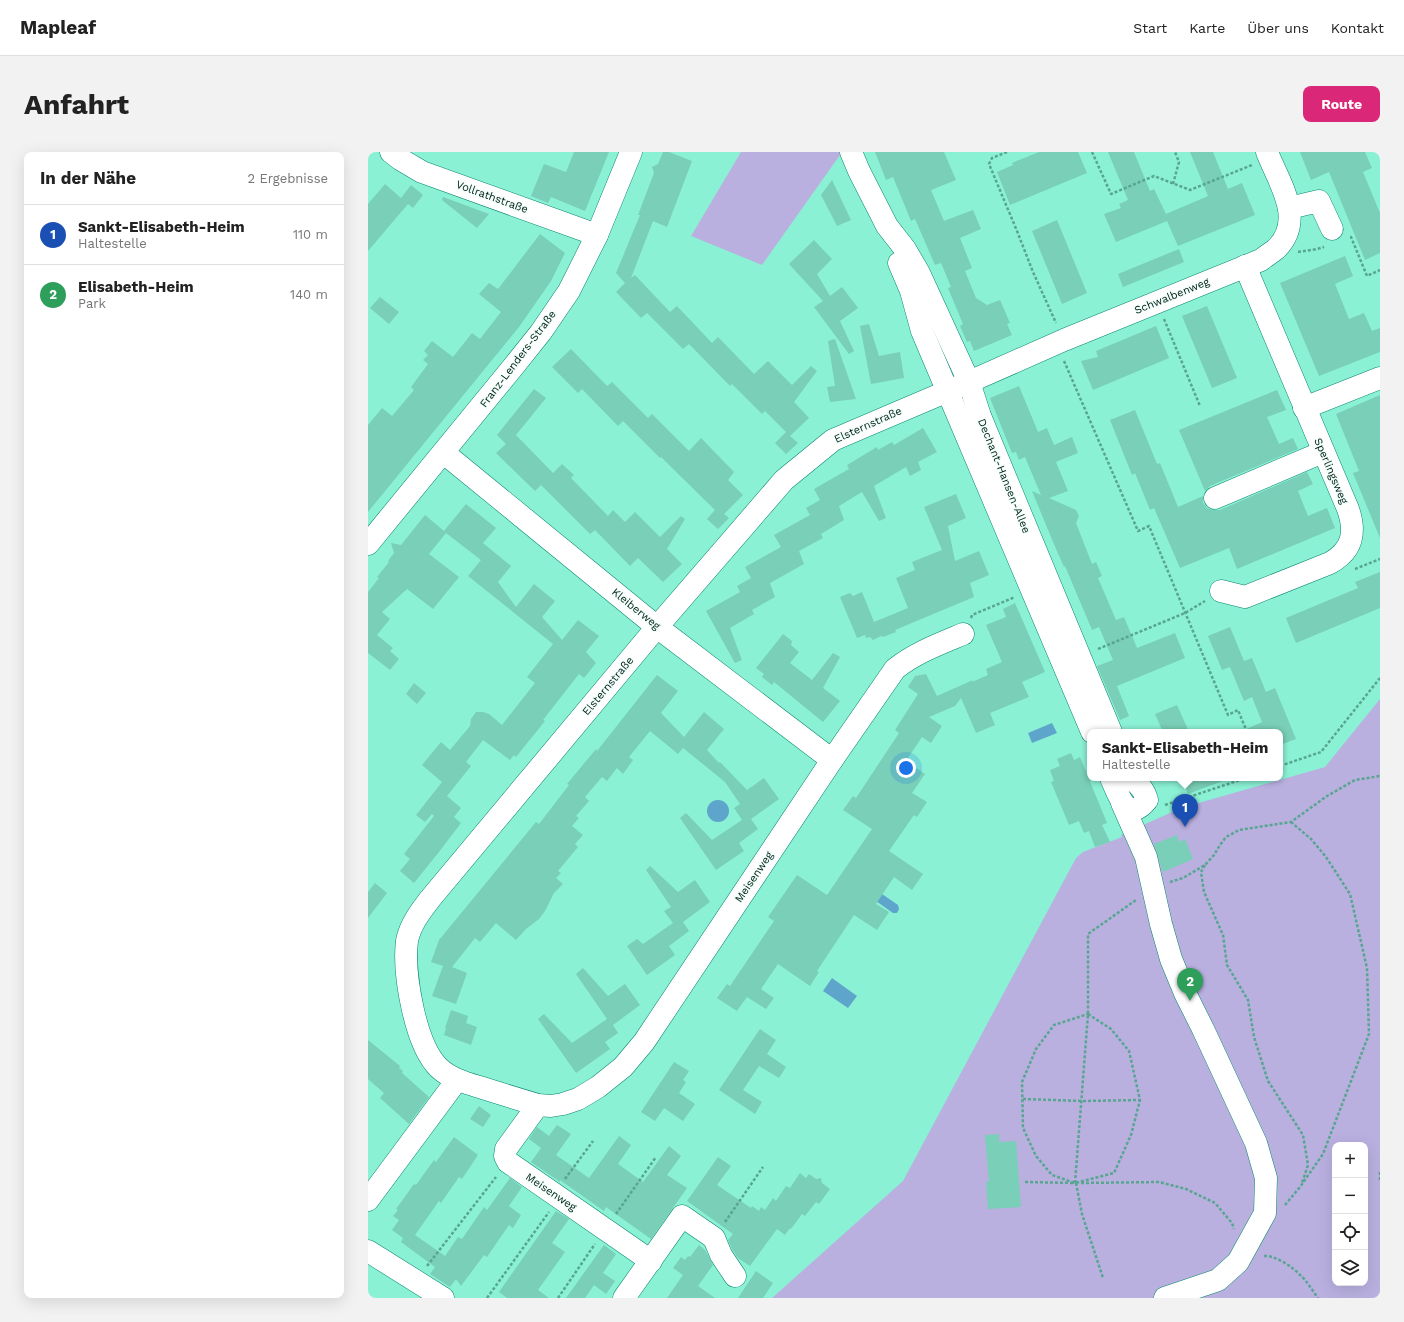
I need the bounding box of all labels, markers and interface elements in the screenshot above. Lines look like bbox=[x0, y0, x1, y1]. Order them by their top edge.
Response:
text: Mapleaf bbox=[20, 16, 96, 39]
text: Start bbox=[1133, 20, 1167, 36]
text: Karte bbox=[1189, 20, 1225, 36]
text: Über uns bbox=[1247, 20, 1309, 36]
text: Kontakt bbox=[1331, 20, 1384, 36]
button: Route bbox=[1303, 86, 1380, 122]
text: Anfahrt bbox=[24, 88, 129, 121]
text: In der Nähe bbox=[40, 168, 136, 188]
text: 2 Ergebnisse bbox=[247, 171, 328, 186]
street label: Vollrathstraße bbox=[454, 178, 530, 216]
text: Sankt-Elisabeth-Heim bbox=[78, 218, 245, 236]
text: 1 bbox=[50, 227, 56, 242]
text: 110 m bbox=[293, 227, 328, 242]
text: Haltestelle bbox=[78, 236, 147, 251]
street label: Schwalbenweg bbox=[1133, 275, 1212, 317]
text: Elisabeth-Heim bbox=[78, 278, 194, 296]
text: 2 bbox=[49, 287, 57, 302]
text: 140 m bbox=[290, 287, 328, 302]
text: Park bbox=[78, 296, 106, 311]
street label: Franz-Lenders-Straße bbox=[477, 308, 559, 410]
street label: Elsternstraße bbox=[832, 404, 904, 446]
street label: Dechant-Hansen-Allee bbox=[975, 417, 1033, 535]
street label: Sperlingsweg bbox=[1311, 436, 1351, 506]
street label: Kleiberweg bbox=[609, 585, 663, 633]
street label: Elsternstraße bbox=[580, 654, 636, 718]
popup bbox=[1087, 729, 1283, 781]
text: Sankt-Elisabeth-Heim bbox=[1102, 739, 1268, 757]
text: Haltestelle bbox=[1102, 757, 1170, 772]
your location bbox=[896, 758, 916, 778]
pin: 1 bbox=[1172, 794, 1198, 827]
street label: Meisenweg bbox=[732, 849, 776, 905]
pin: 2 bbox=[1177, 968, 1203, 1001]
map controls bbox=[1332, 1142, 1368, 1286]
button: + bbox=[1332, 1142, 1368, 1178]
street label: Meisenweg bbox=[523, 1170, 579, 1214]
button: − bbox=[1332, 1178, 1368, 1214]
button: locate bbox=[1332, 1214, 1368, 1250]
button: layers bbox=[1332, 1250, 1368, 1286]

